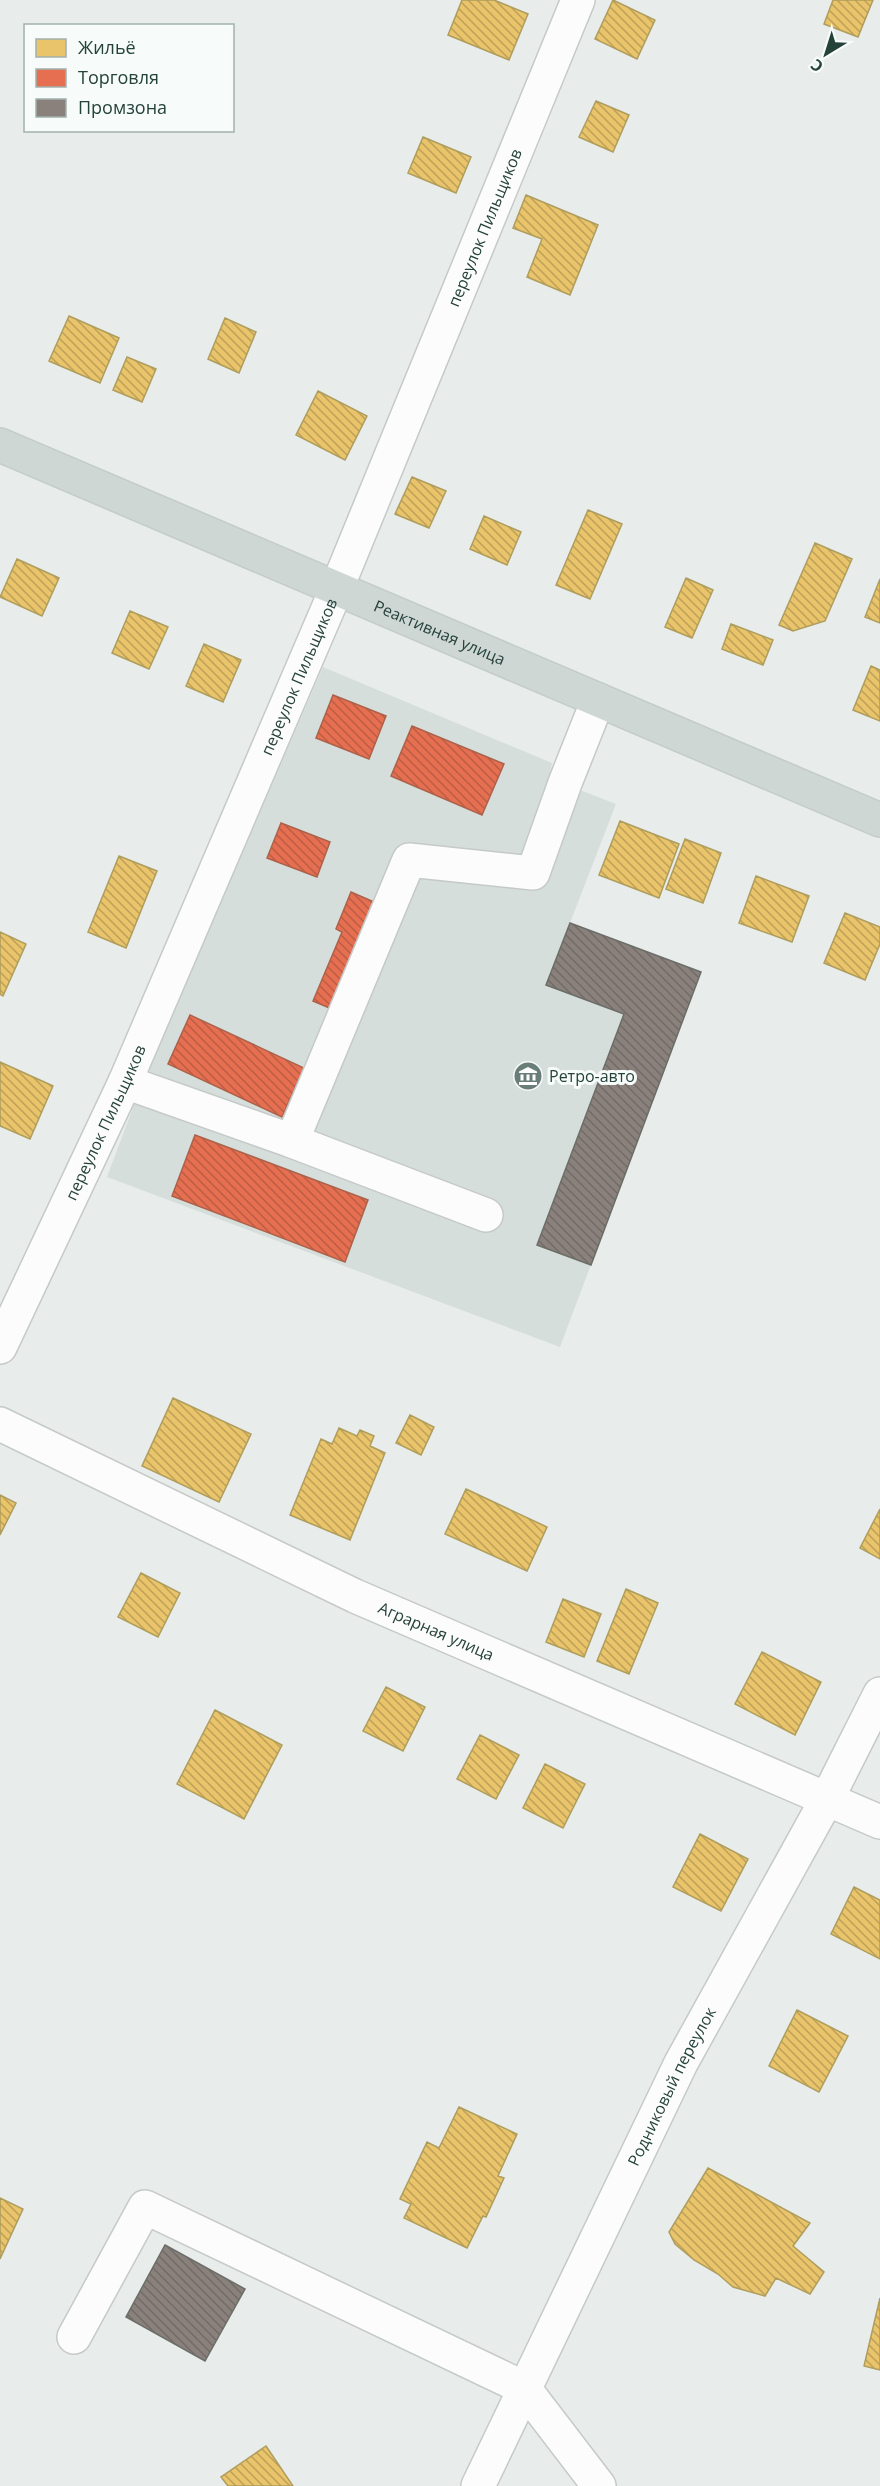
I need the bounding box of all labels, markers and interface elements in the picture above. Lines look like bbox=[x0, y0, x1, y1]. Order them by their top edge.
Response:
legend bbox=[24, 24, 234, 132]
north arrow bbox=[796, 24, 856, 84]
text: Жильё bbox=[78, 35, 136, 59]
text: С bbox=[806, 54, 828, 78]
text: Торговля bbox=[78, 65, 159, 89]
text: Промзона bbox=[78, 95, 167, 119]
street label: переулок Пильщиков bbox=[442, 145, 527, 310]
street label: переулок Пильщиков bbox=[255, 595, 342, 759]
street label: Реактивная улица bbox=[371, 595, 509, 670]
street label: переулок Пильщиков bbox=[60, 1041, 151, 1204]
museum icon: Ретро-авто bbox=[512, 1060, 544, 1092]
place label: Ретро-авто bbox=[549, 1065, 635, 1087]
street label: Аграрная улица bbox=[375, 1596, 498, 1666]
street label: Родниковый переулок bbox=[622, 2002, 721, 2169]

